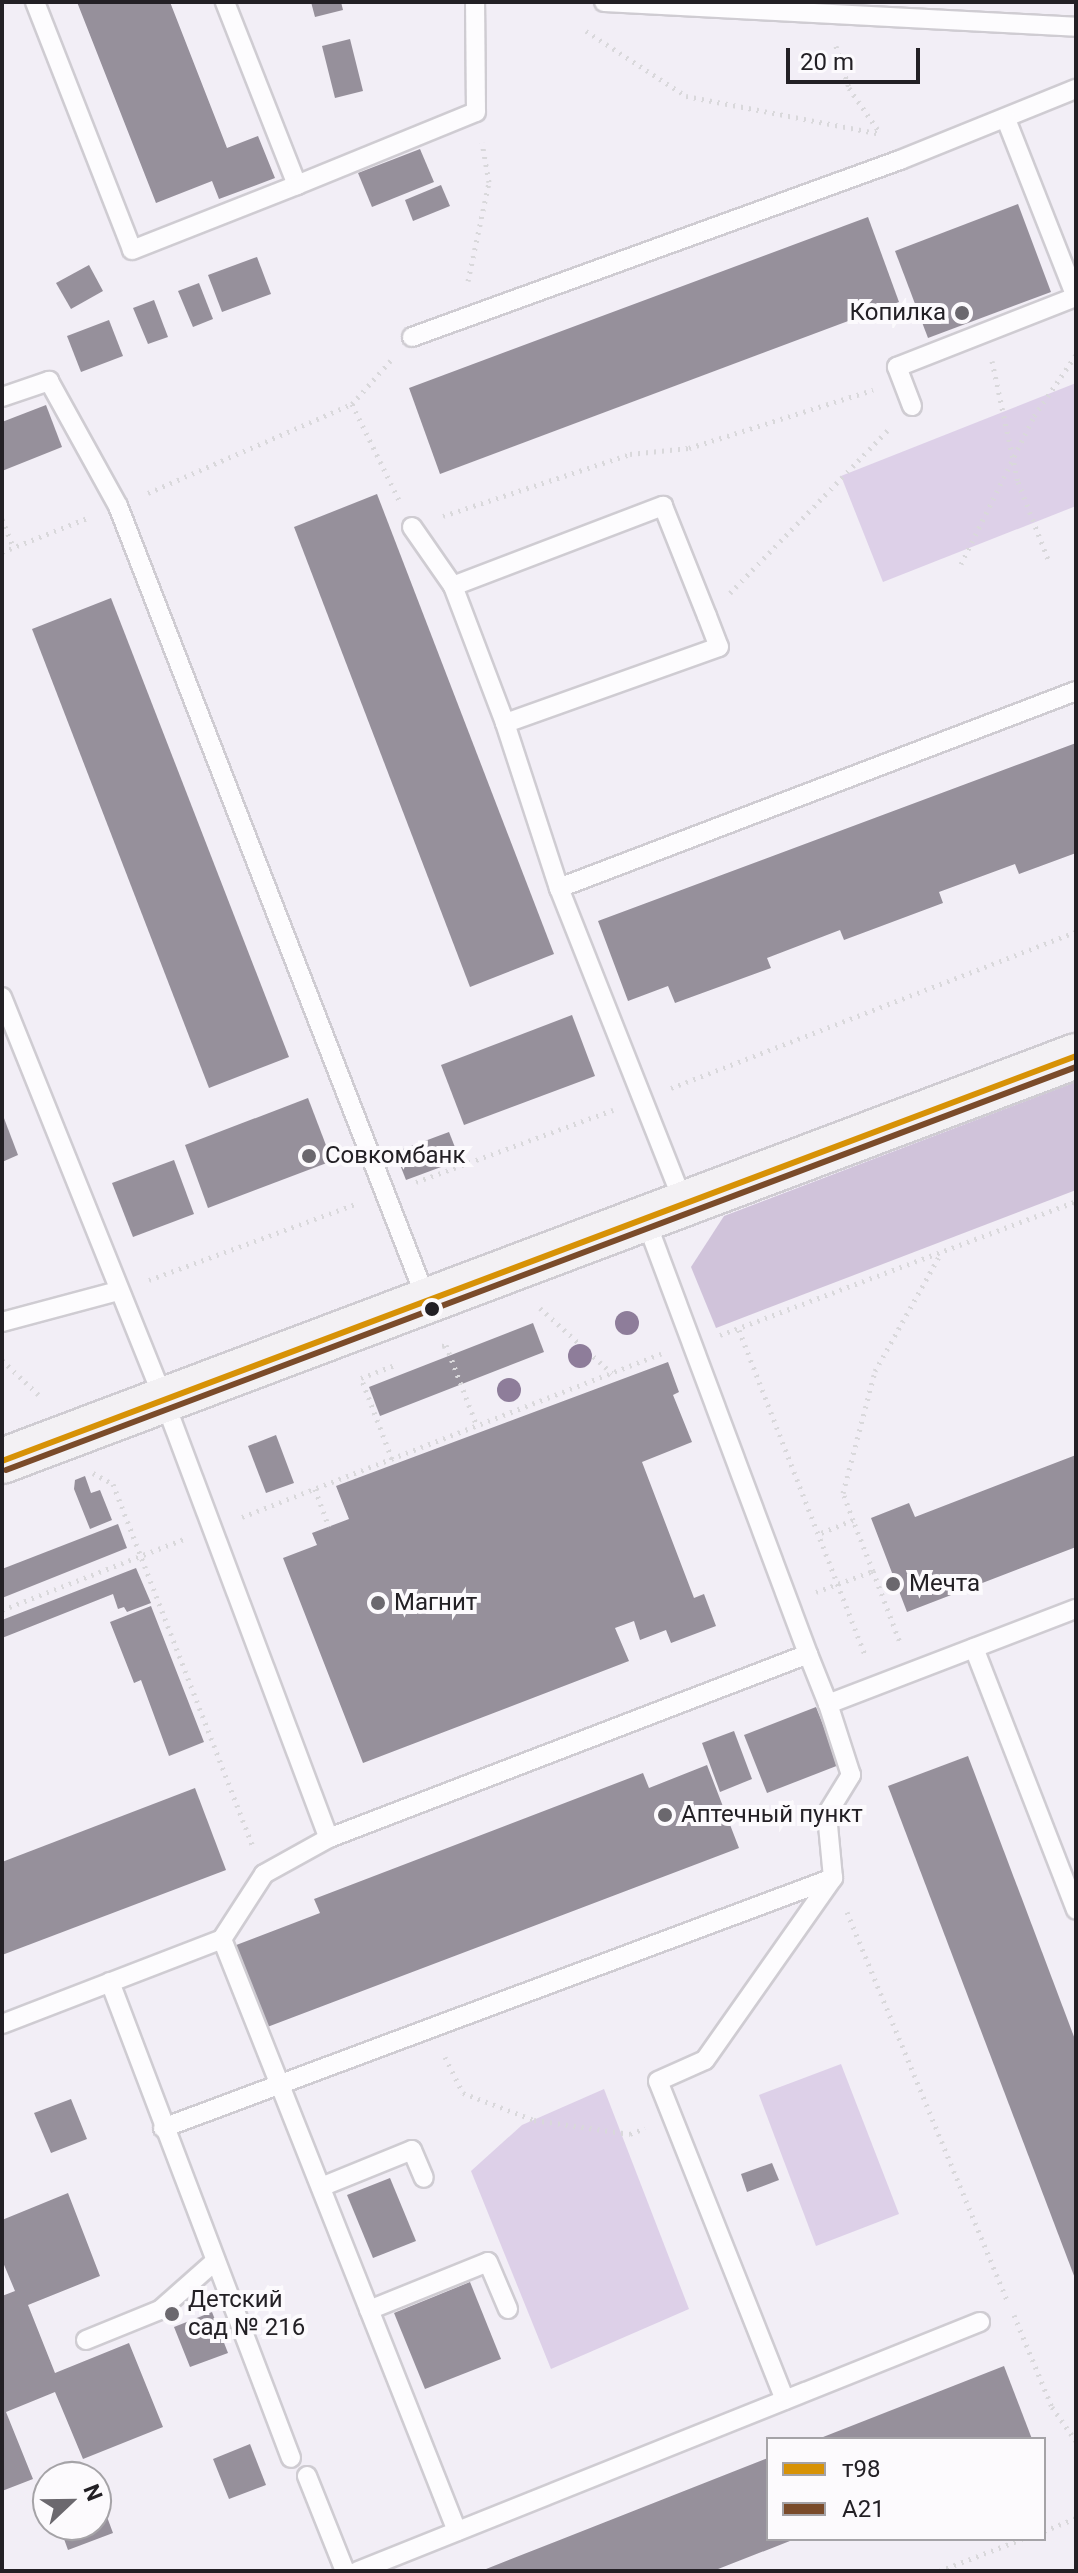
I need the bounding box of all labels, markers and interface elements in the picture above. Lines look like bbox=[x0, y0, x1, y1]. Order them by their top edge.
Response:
scale bar bbox=[790, 32, 924, 82]
text: 20 m bbox=[800, 48, 854, 76]
place label: Копилка bbox=[850, 299, 946, 327]
marker: Копилка bbox=[953, 304, 971, 322]
place label: Совкомбанк bbox=[325, 1142, 465, 1170]
marker: Совкомбанк bbox=[300, 1147, 318, 1165]
unlabelled marker bbox=[424, 1301, 440, 1317]
place label: Мечта bbox=[909, 1570, 980, 1598]
marker: Мечта bbox=[884, 1575, 902, 1593]
place label: Магнит bbox=[394, 1589, 477, 1617]
marker: Магнит bbox=[369, 1594, 387, 1612]
place label: Аптечный пункт bbox=[681, 1801, 863, 1829]
marker: Аптечный пункт bbox=[656, 1806, 674, 1824]
place label: Детский сад № 216 bbox=[188, 2286, 305, 2342]
marker: Детский сад № 216 bbox=[163, 2305, 181, 2323]
legend bbox=[766, 2437, 1046, 2541]
text: т98 bbox=[842, 2455, 881, 2483]
north arrow bbox=[32, 2461, 112, 2541]
text: N bbox=[78, 2481, 107, 2504]
text: А21 bbox=[842, 2495, 885, 2523]

